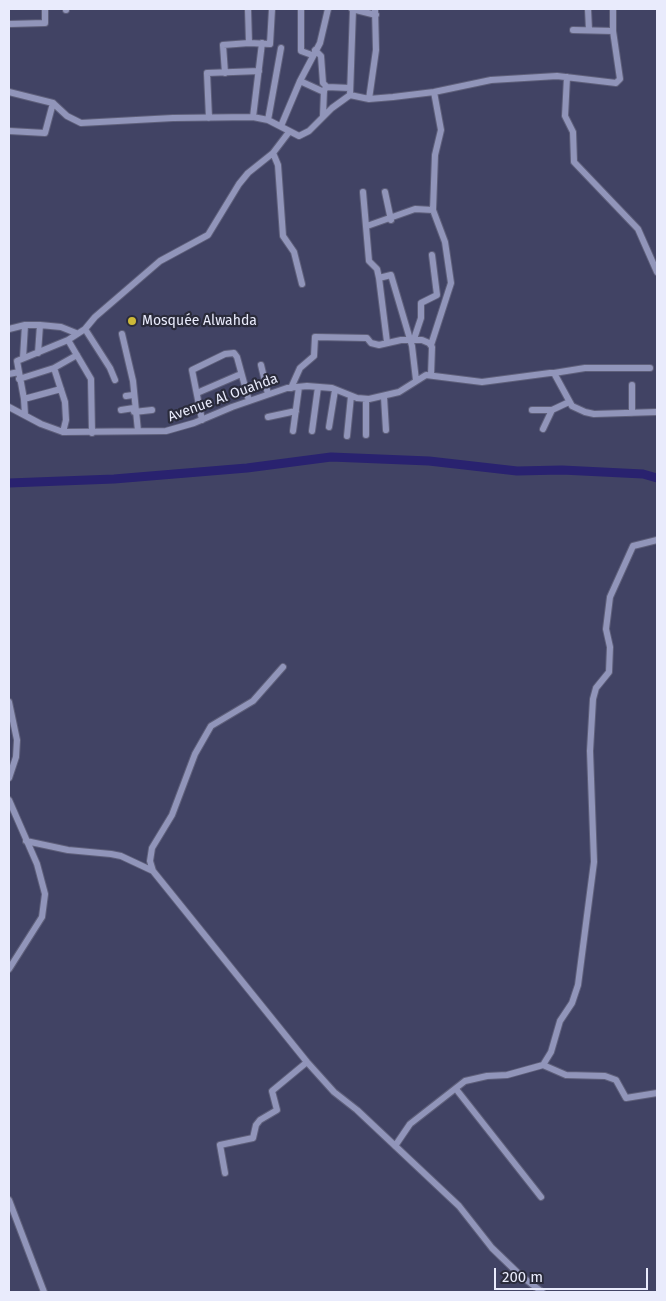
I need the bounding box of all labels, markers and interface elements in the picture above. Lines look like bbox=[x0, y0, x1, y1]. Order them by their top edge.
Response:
place label: Mosquée Alwahda bbox=[142, 313, 257, 329]
marker: Mosquée Alwahda bbox=[126, 315, 138, 327]
street label: Avenue Al Ouahda bbox=[166, 370, 280, 426]
scale bar bbox=[496, 1258, 650, 1290]
text: 200 m bbox=[502, 1268, 543, 1286]

